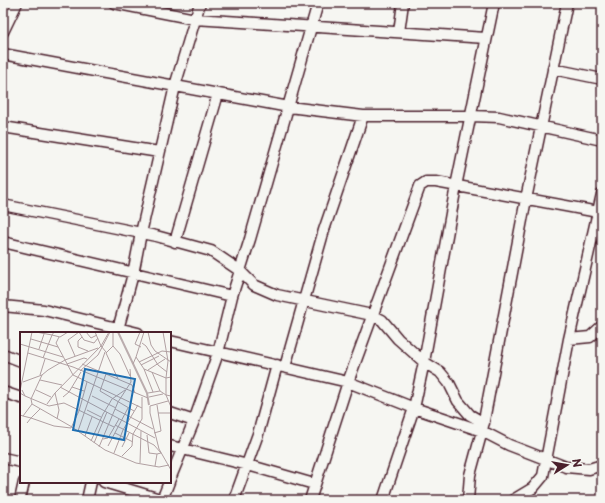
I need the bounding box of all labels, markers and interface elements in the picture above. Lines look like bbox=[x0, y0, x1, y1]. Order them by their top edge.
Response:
inset map bbox=[20, 332, 171, 483]
north arrow bbox=[547, 445, 587, 485]
text: N bbox=[568, 457, 587, 469]

